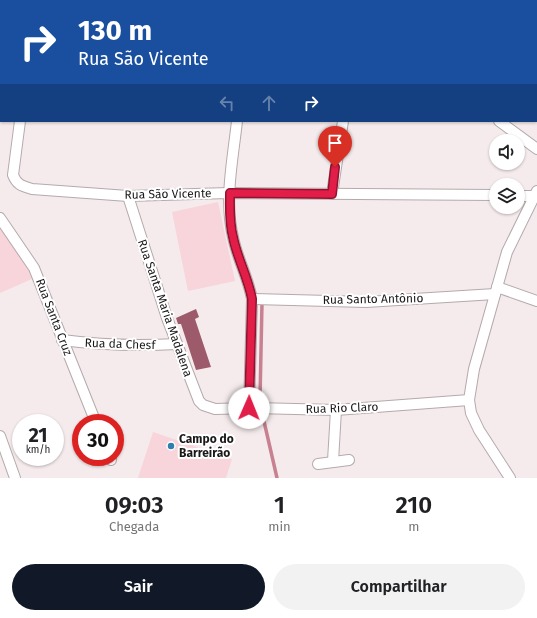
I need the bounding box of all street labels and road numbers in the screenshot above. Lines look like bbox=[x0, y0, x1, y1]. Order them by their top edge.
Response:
street label: Rua São Vicente bbox=[124, 186, 212, 202]
street label: Rua Santa Maria Madalena bbox=[135, 237, 195, 379]
street label: Rua Santa Cruz bbox=[33, 276, 75, 358]
street label: Rua Santo Antônio bbox=[322, 291, 424, 307]
street label: Rua da Chesf bbox=[84, 336, 157, 352]
street label: Rua Rio Claro bbox=[305, 400, 379, 416]

